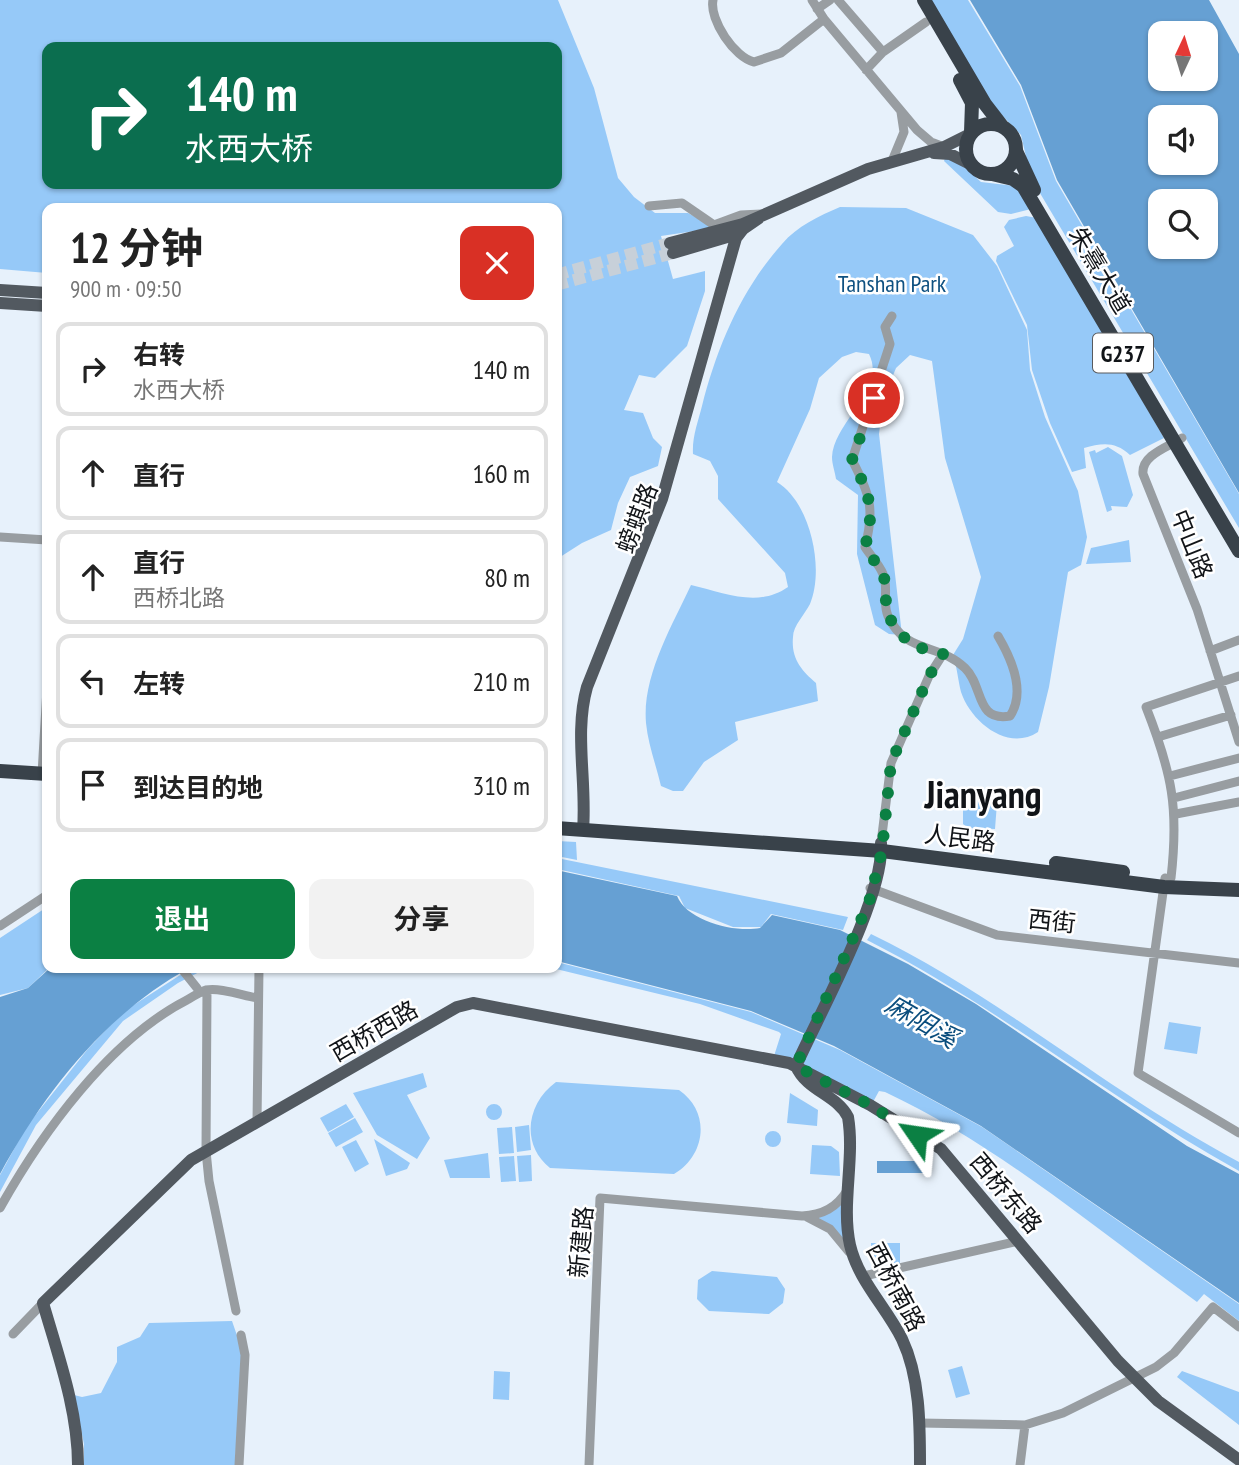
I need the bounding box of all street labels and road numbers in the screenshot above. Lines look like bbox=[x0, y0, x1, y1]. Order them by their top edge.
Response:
street label: 朱熹大道 bbox=[1062, 221, 1138, 319]
road number: G237 bbox=[1093, 334, 1153, 372]
street label: 螃蜞路 bbox=[610, 479, 664, 557]
street label: 中山路 bbox=[1164, 505, 1220, 583]
street label: 人民路 bbox=[922, 818, 998, 858]
street label: 西街 bbox=[1027, 903, 1077, 939]
street label: 西桥西路 bbox=[325, 994, 423, 1068]
street label: 西桥东路 bbox=[963, 1146, 1049, 1240]
street label: 新建路 bbox=[562, 1205, 600, 1279]
street label: 西桥南路 bbox=[860, 1237, 932, 1337]

